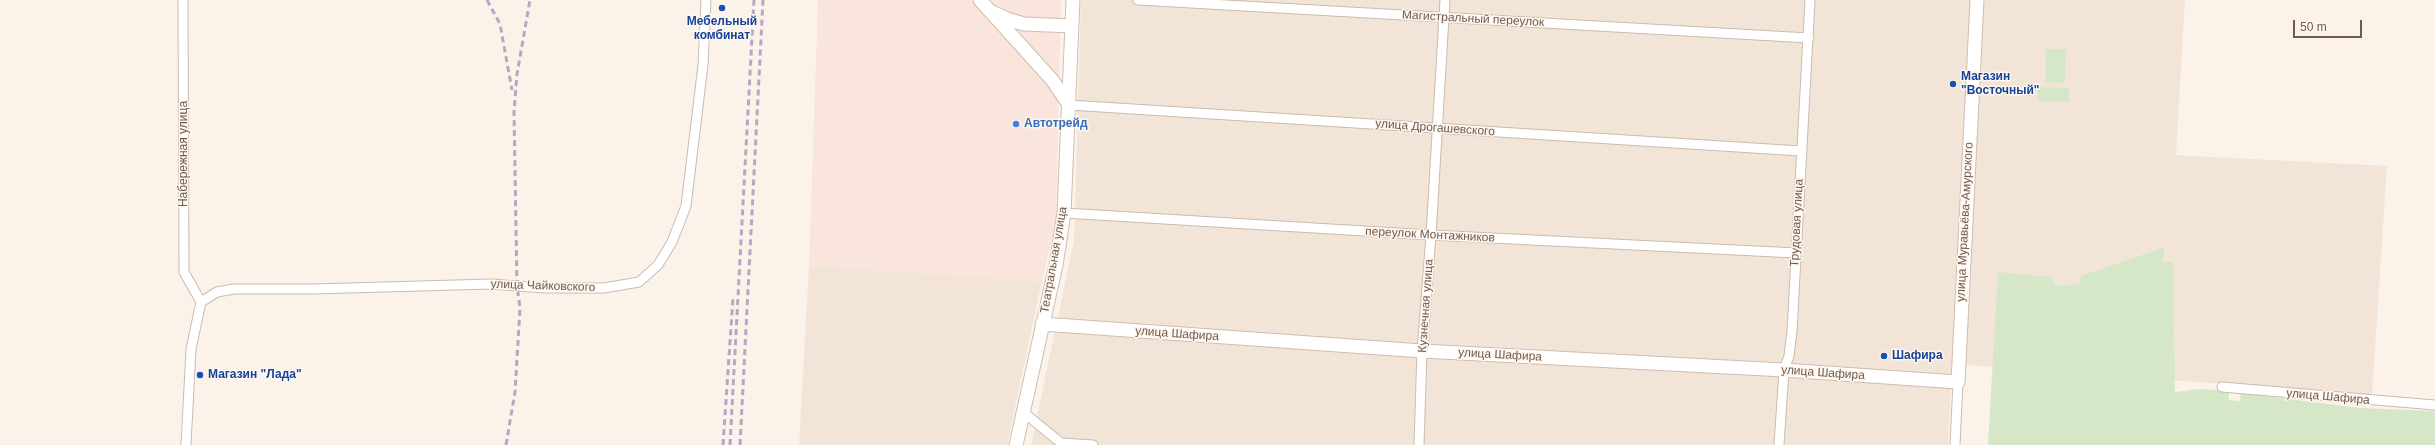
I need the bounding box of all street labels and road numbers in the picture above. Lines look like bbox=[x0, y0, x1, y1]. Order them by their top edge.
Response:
street label: Магистральный переулок bbox=[1401, 8, 1545, 30]
street label: Набережная улица bbox=[177, 101, 191, 207]
street label: улица Дрогашевского bbox=[1375, 117, 1495, 139]
street label: улица Муравьёва-Амурского bbox=[1954, 142, 1976, 302]
street label: Трудовая улица bbox=[1788, 179, 1806, 267]
street label: Театральная улица bbox=[1038, 206, 1070, 314]
street label: переулок Монтажников bbox=[1365, 224, 1495, 246]
street label: Кузнечная улица bbox=[1416, 259, 1436, 353]
street label: улица Чайковского bbox=[490, 277, 596, 295]
street label: улица Шафира bbox=[1135, 324, 1219, 344]
street label: улица Шафира bbox=[1458, 346, 1542, 364]
street label: улица Шафира bbox=[1781, 363, 1865, 383]
street label: улица Шафира bbox=[2286, 386, 2370, 408]

